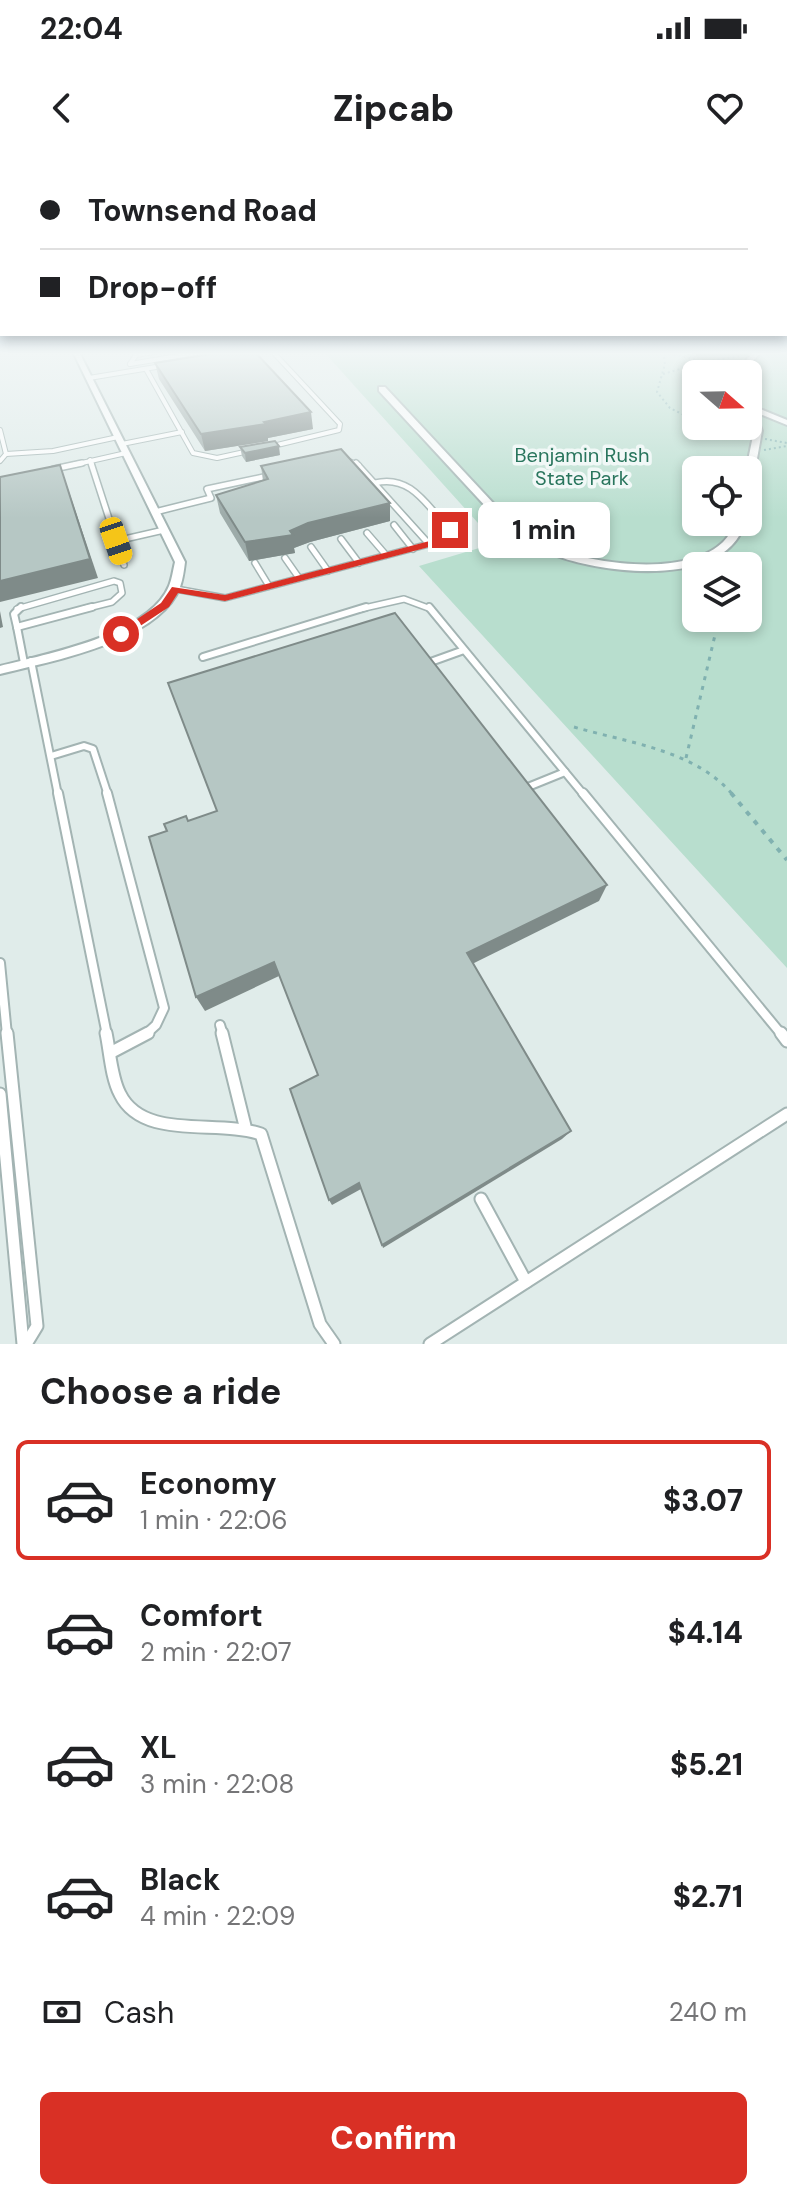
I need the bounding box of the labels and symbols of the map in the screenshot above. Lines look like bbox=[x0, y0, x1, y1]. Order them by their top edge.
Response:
north arrow bbox=[682, 360, 762, 440]
park label: Benjamin Rush State Park bbox=[515, 442, 649, 491]
callout: 1 min bbox=[478, 502, 610, 558]
route end bbox=[432, 512, 468, 548]
car bbox=[97, 514, 135, 568]
route start bbox=[103, 616, 139, 652]

